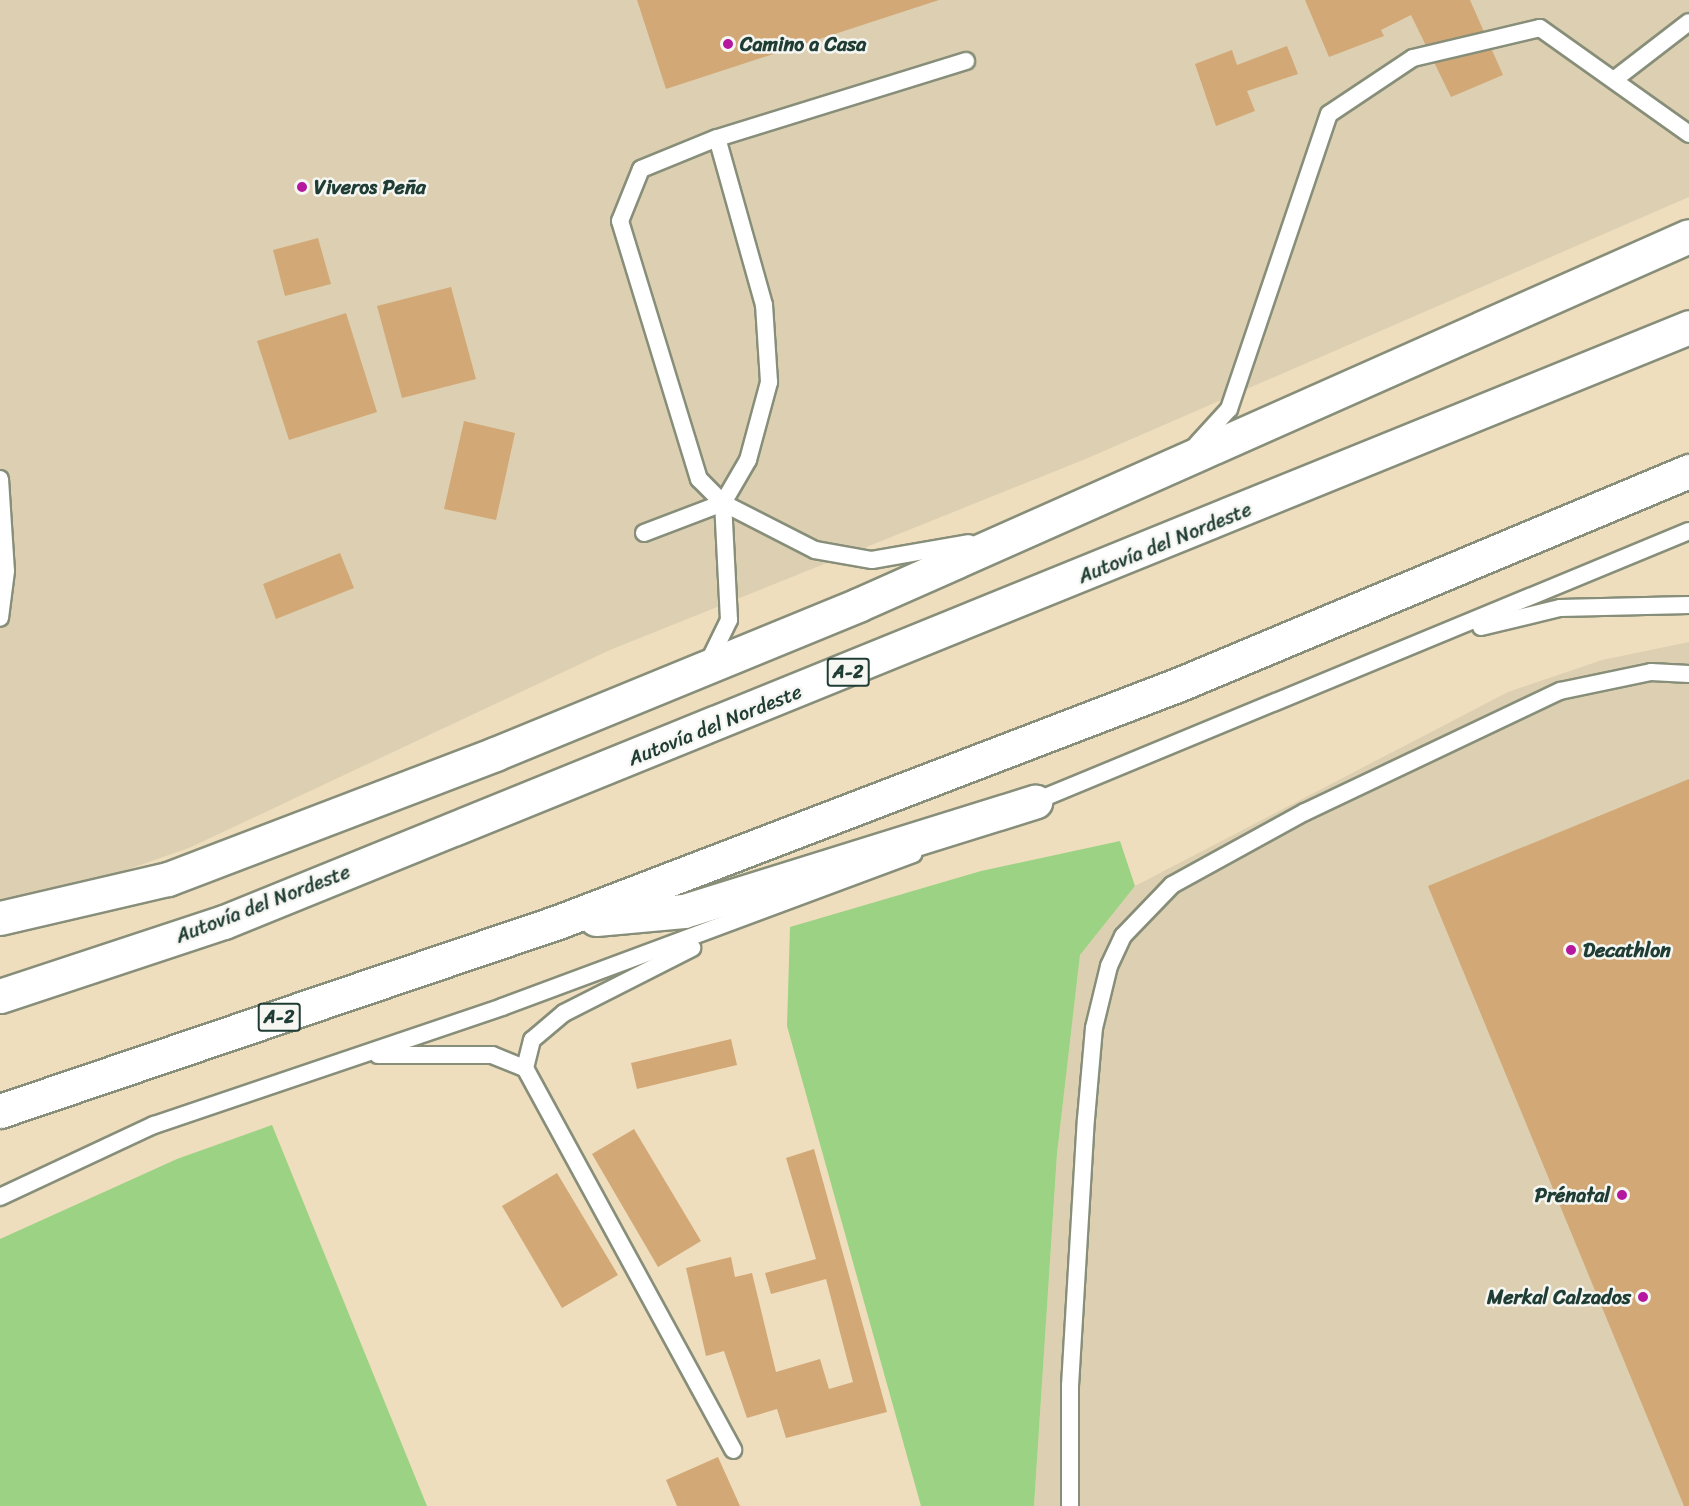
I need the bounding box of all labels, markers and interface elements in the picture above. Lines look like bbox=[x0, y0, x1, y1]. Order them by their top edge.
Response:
place label: Camino a Casa bbox=[740, 32, 866, 56]
marker: Camino a Casa bbox=[721, 37, 735, 51]
place label: Viveros Peña bbox=[314, 175, 426, 199]
marker: Viveros Peña bbox=[295, 180, 309, 194]
street label: Autovía del Nordeste bbox=[1075, 497, 1255, 589]
road number: A-2 bbox=[826, 657, 870, 687]
street label: Autovía del Nordeste bbox=[625, 679, 805, 771]
street label: Autovía del Nordeste bbox=[173, 860, 353, 948]
place label: Decathlon bbox=[1583, 938, 1671, 962]
marker: Decathlon bbox=[1564, 943, 1578, 957]
road number: A-2 bbox=[256, 1002, 302, 1032]
place label: Prénatal bbox=[1535, 1183, 1610, 1207]
marker: Prénatal bbox=[1615, 1188, 1629, 1202]
place label: Merkal Calzados bbox=[1487, 1285, 1631, 1309]
marker: Merkal Calzados bbox=[1636, 1290, 1650, 1304]

